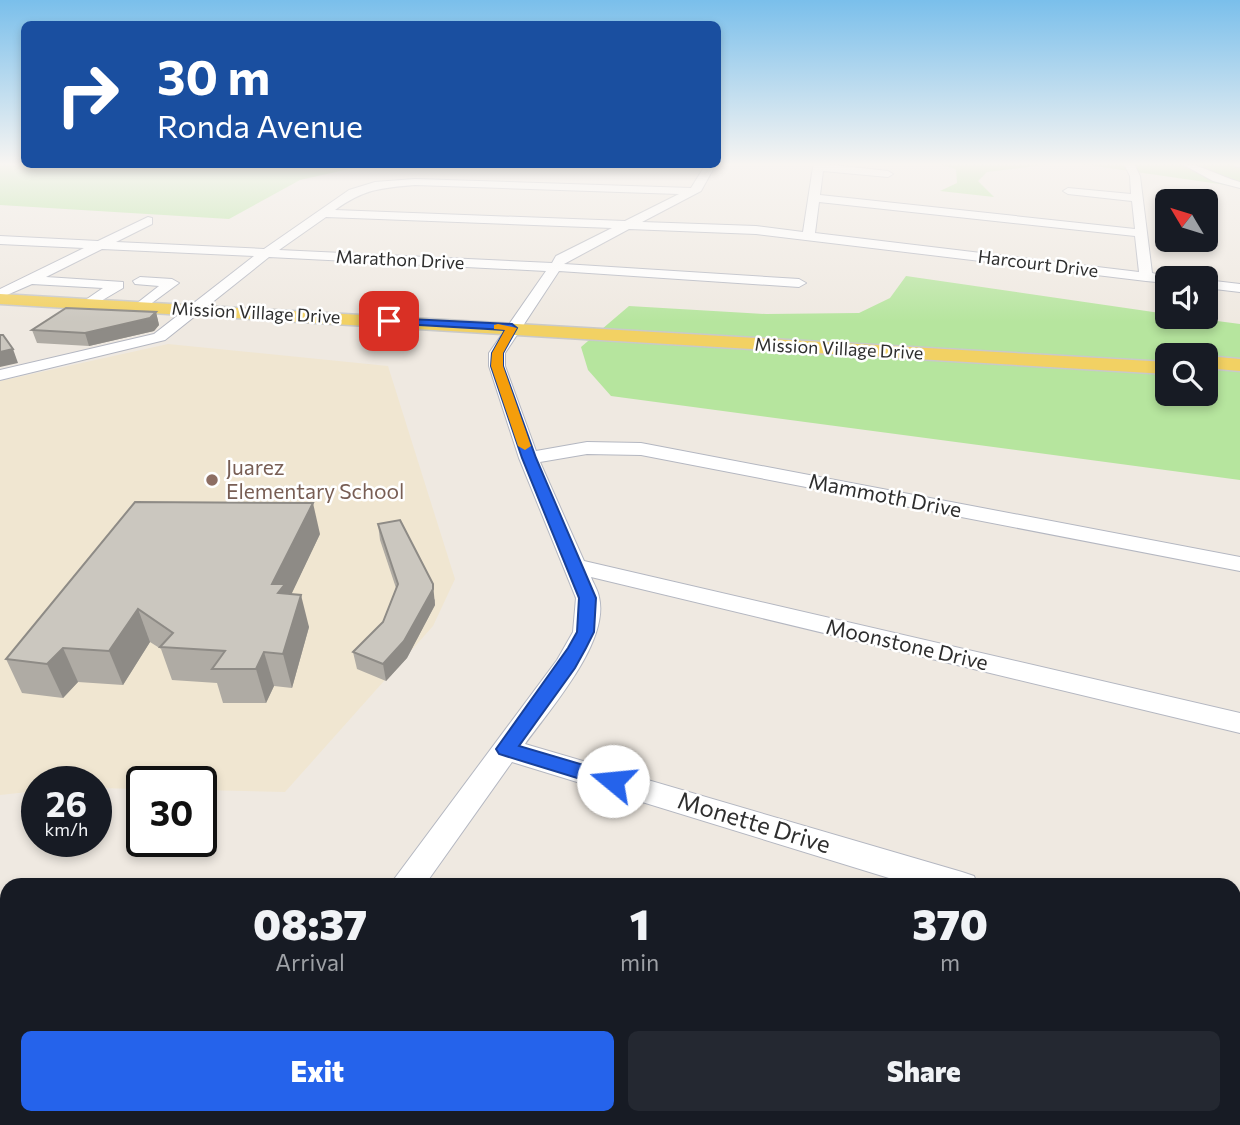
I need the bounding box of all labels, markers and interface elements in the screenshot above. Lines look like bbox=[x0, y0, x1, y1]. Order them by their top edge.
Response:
text: 30 m bbox=[157, 45, 270, 105]
icon: right bbox=[42, 49, 133, 140]
text: Ronda Avenue bbox=[157, 105, 363, 145]
north arrow bbox=[1155, 189, 1218, 252]
map controls bbox=[1155, 189, 1218, 406]
street label: Marathon Drive bbox=[335, 245, 465, 273]
street label: Harcourt Drive bbox=[977, 245, 1100, 281]
button: sound bbox=[1155, 266, 1218, 329]
pin bbox=[359, 291, 419, 351]
street label: Mission Village Drive bbox=[171, 297, 341, 327]
icon: arrive bbox=[370, 302, 408, 340]
street label: Mission Village Drive bbox=[754, 333, 924, 363]
button: search bbox=[1155, 343, 1218, 406]
place label: Juarez Elementary School bbox=[226, 454, 404, 503]
street label: Mammoth Drive bbox=[807, 467, 964, 522]
marker: Juarez Elementary School bbox=[204, 472, 220, 488]
street label: Moonstone Drive bbox=[824, 613, 991, 674]
position arrow bbox=[576, 744, 650, 818]
speed limit sign: 30 bbox=[126, 766, 217, 857]
text: 26 bbox=[46, 781, 87, 824]
street label: Monette Drive bbox=[675, 785, 834, 859]
text: km/h bbox=[45, 818, 88, 840]
text: 08:37 bbox=[253, 897, 367, 949]
text: 1 bbox=[630, 897, 649, 949]
text: 370 bbox=[912, 897, 988, 949]
text: Arrival bbox=[275, 948, 345, 976]
text: min bbox=[620, 948, 659, 976]
text: m bbox=[940, 948, 960, 976]
button: Exit bbox=[21, 1031, 614, 1111]
button: Share bbox=[628, 1031, 1220, 1111]

